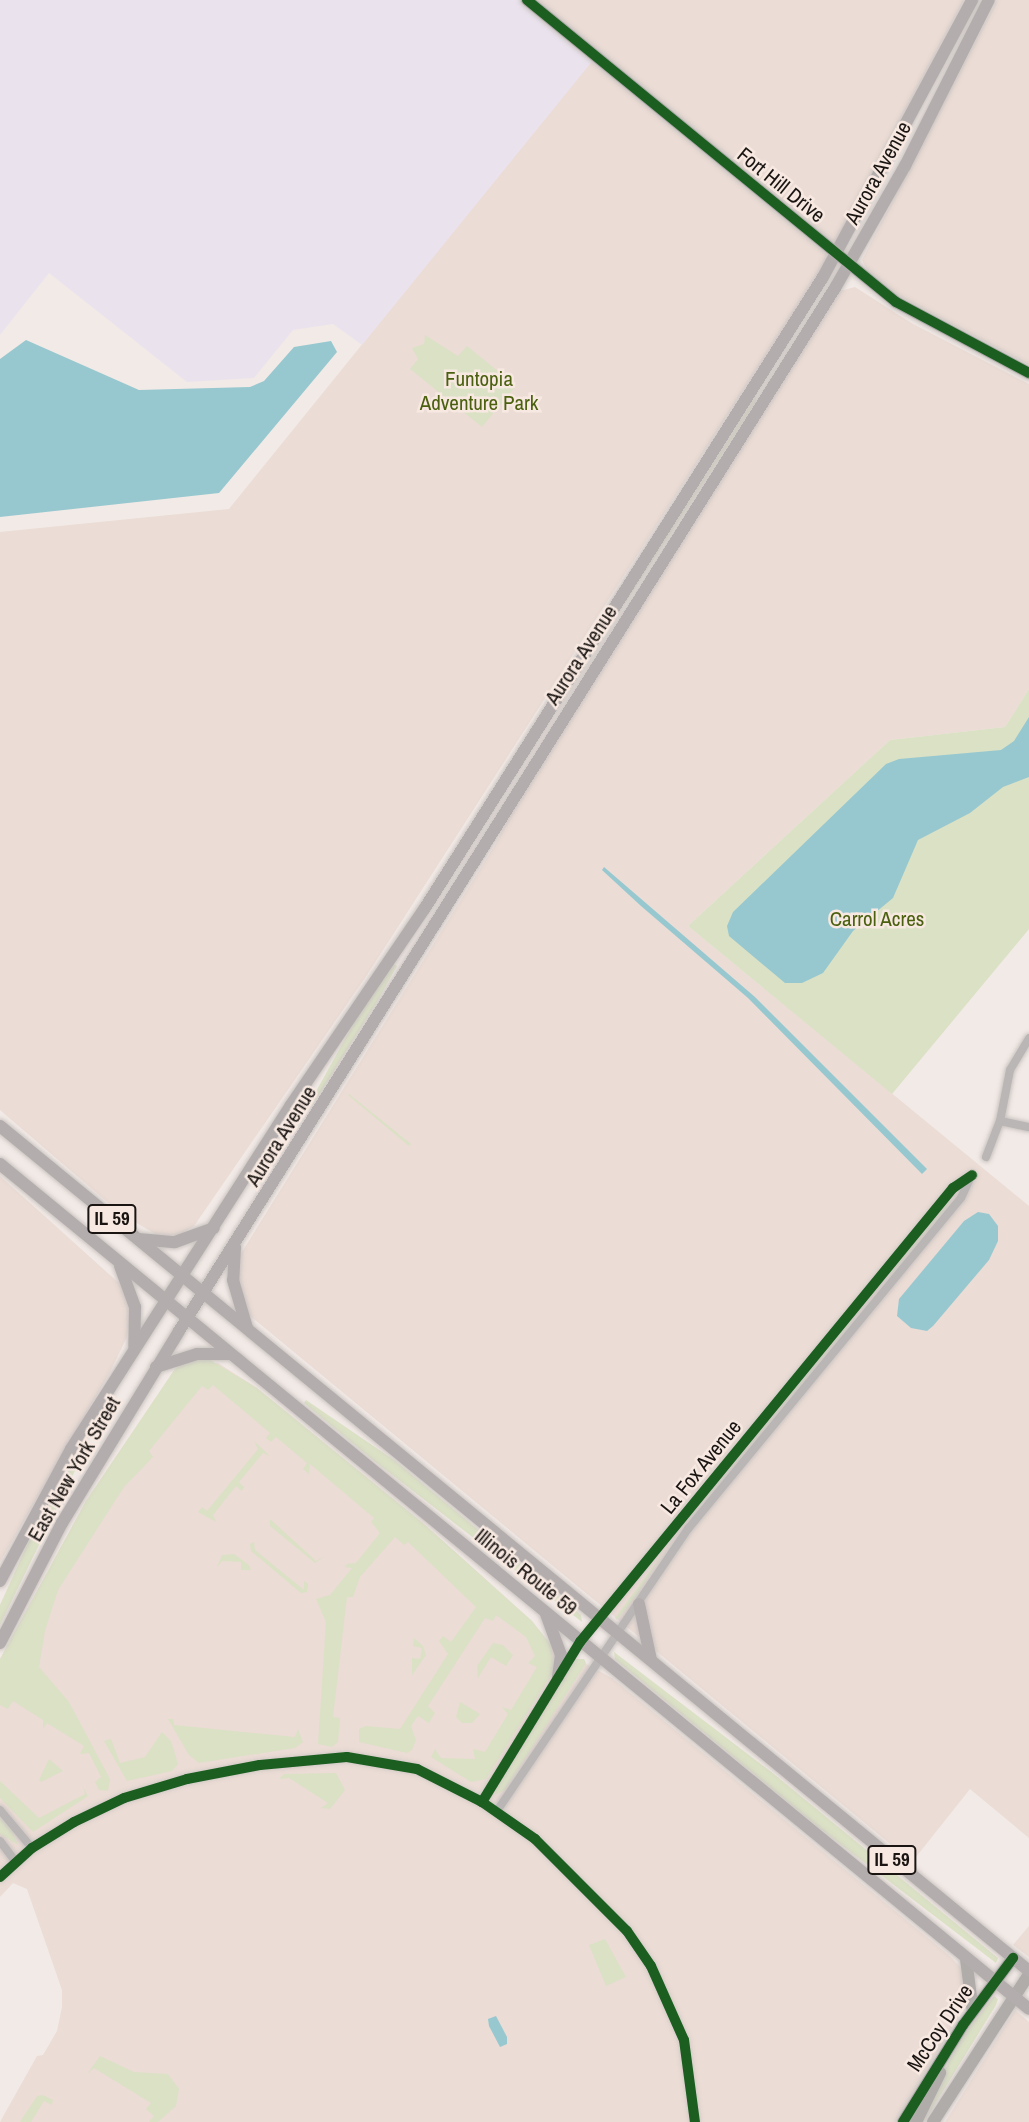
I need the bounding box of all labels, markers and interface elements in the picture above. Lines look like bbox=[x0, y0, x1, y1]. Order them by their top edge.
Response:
street label: Aurora Avenue bbox=[839, 117, 917, 229]
street label: Fort Hill Drive bbox=[732, 142, 830, 228]
park label: Funtopia Adventure Park bbox=[420, 366, 538, 416]
street label: Aurora Avenue bbox=[539, 600, 623, 710]
park label: Carrol Acres bbox=[829, 906, 925, 932]
street label: Aurora Avenue bbox=[240, 1081, 322, 1191]
road number: IL 59 bbox=[86, 1204, 138, 1234]
street label: East New York Street bbox=[22, 1392, 126, 1546]
street label: La Fox Avenue bbox=[655, 1415, 747, 1519]
street label: Illinois Route 59 bbox=[470, 1523, 582, 1621]
road number: IL 59 bbox=[866, 1844, 918, 1876]
street label: McCoy Drive bbox=[902, 1980, 978, 2076]

